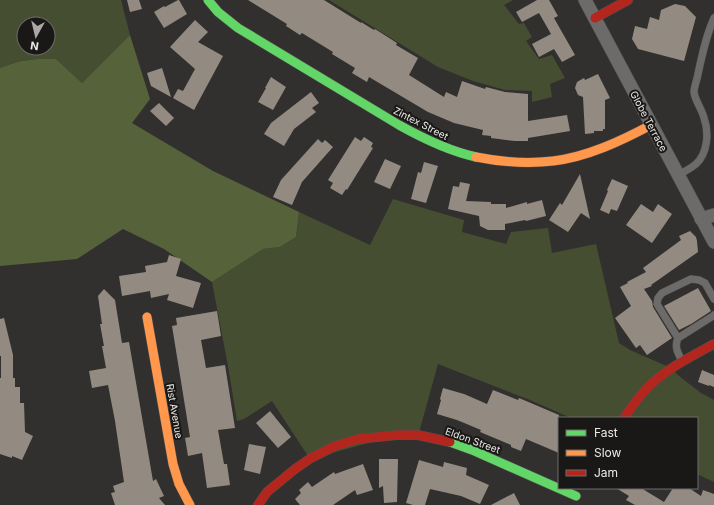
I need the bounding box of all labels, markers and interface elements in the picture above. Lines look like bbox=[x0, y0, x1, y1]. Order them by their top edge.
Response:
north arrow bbox=[16, 16, 56, 56]
text: N bbox=[29, 38, 40, 53]
street label: Globe Terrace bbox=[628, 89, 670, 154]
street label: Zintex Street bbox=[392, 104, 451, 142]
street label: Rist Avenue bbox=[164, 383, 186, 439]
legend bbox=[558, 417, 698, 489]
street label: Eldon Street bbox=[444, 425, 503, 456]
text: Fast bbox=[594, 425, 618, 440]
text: Slow bbox=[594, 445, 622, 460]
text: Jam bbox=[594, 465, 618, 480]

